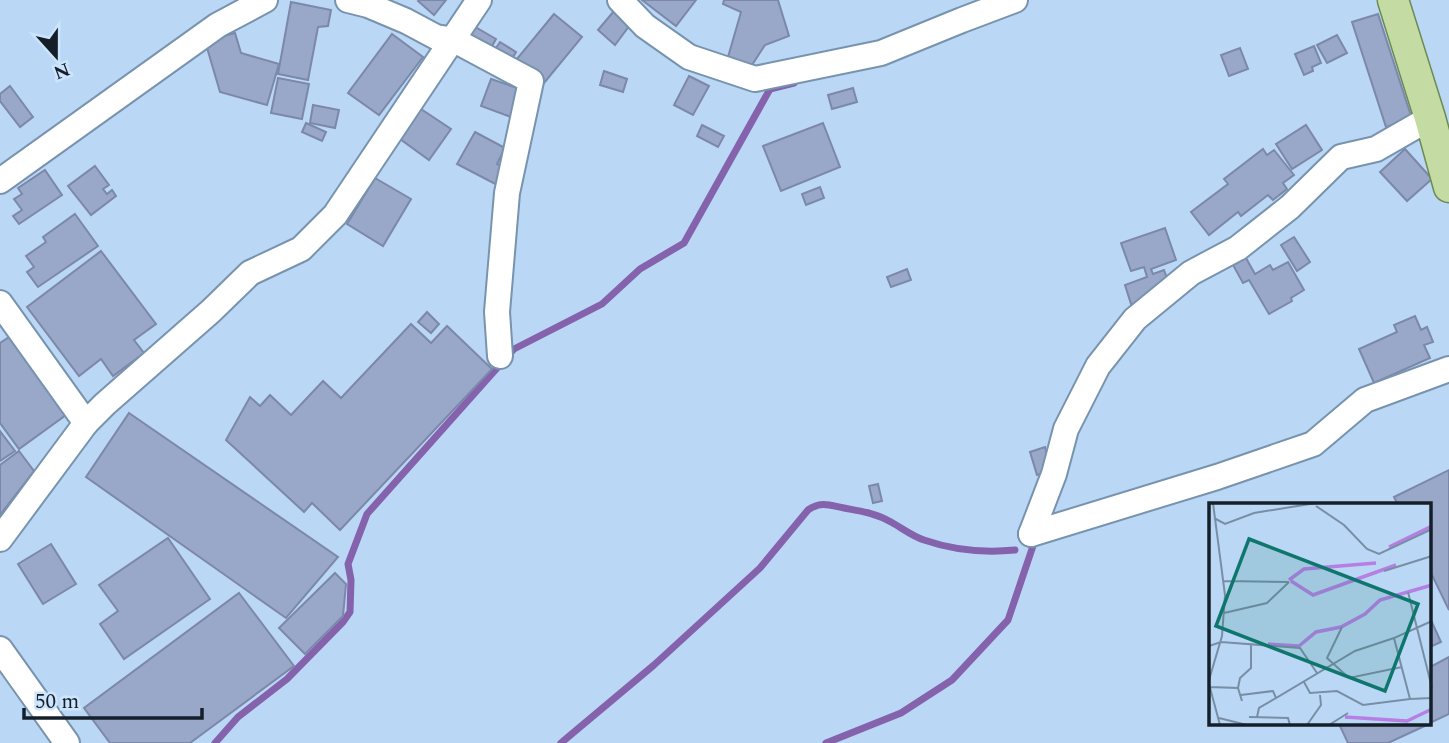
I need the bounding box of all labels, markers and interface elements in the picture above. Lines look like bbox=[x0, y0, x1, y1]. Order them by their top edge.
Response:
north arrow bbox=[21, 21, 91, 91]
text: N bbox=[49, 54, 74, 87]
inset map bbox=[1209, 503, 1432, 726]
scale bar bbox=[24, 676, 203, 720]
text: 50 m bbox=[35, 686, 79, 718]

